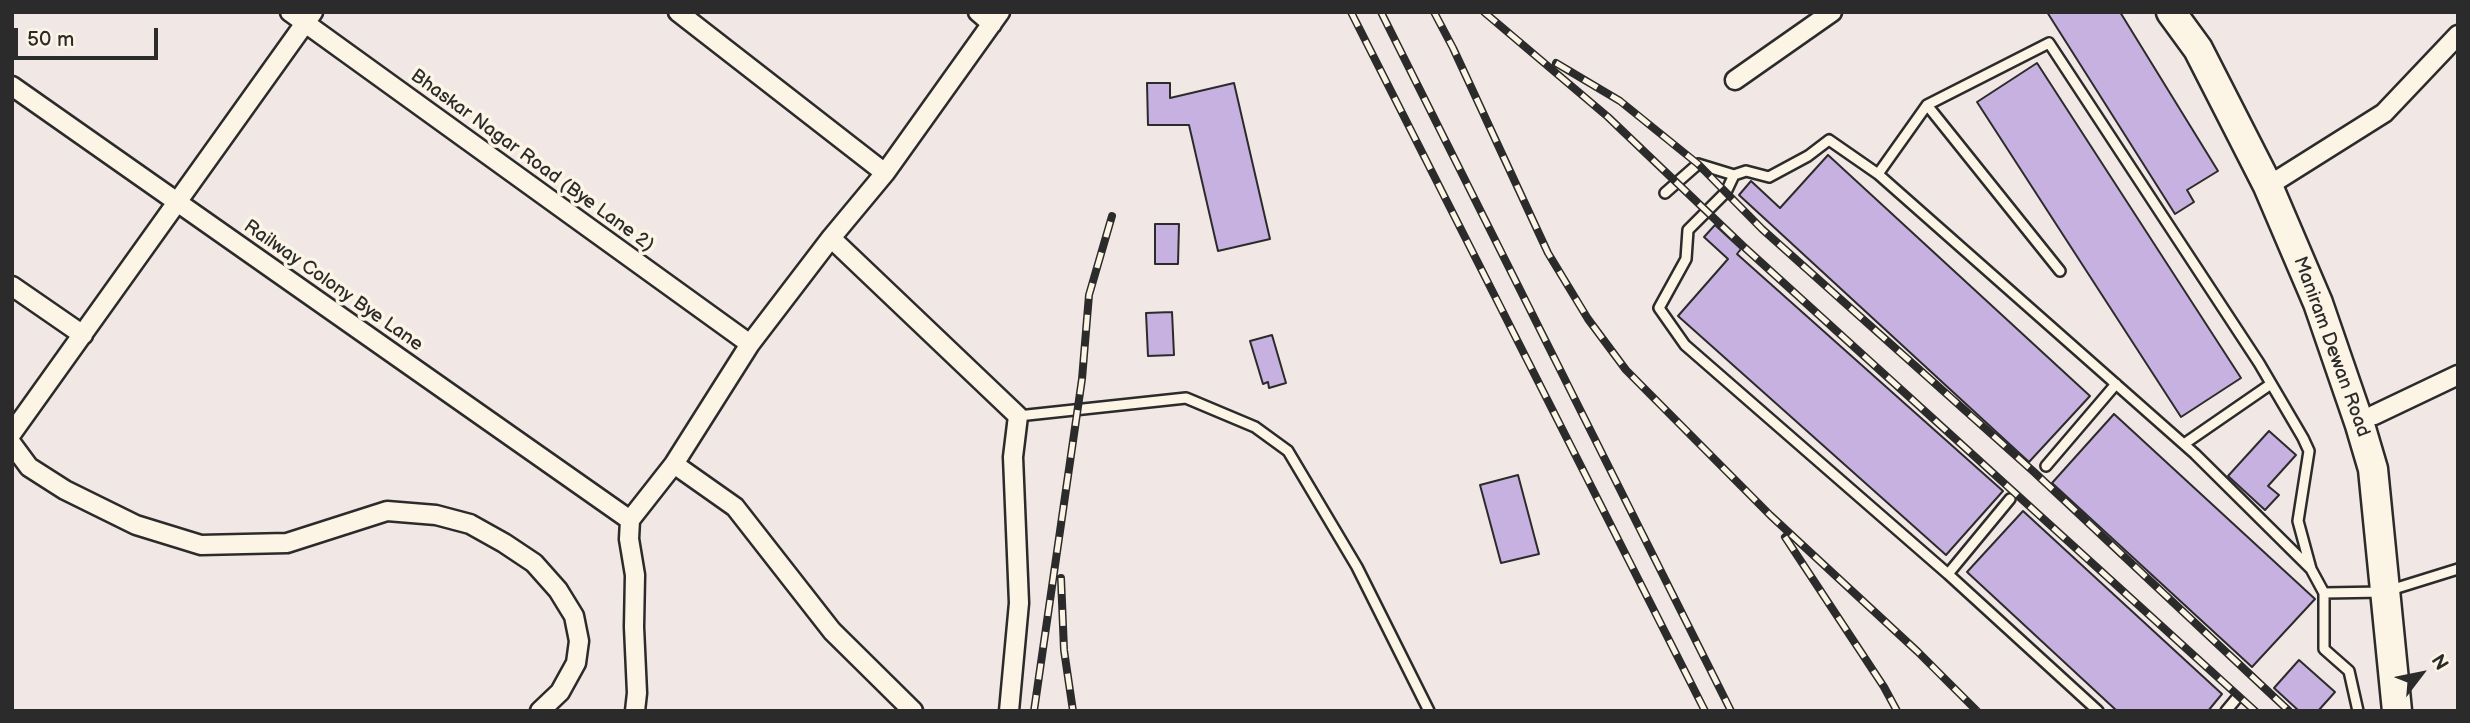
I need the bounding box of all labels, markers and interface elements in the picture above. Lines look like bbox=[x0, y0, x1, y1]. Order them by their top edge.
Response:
scale bar bbox=[18, 14, 161, 58]
text: 50 m bbox=[27, 27, 74, 52]
street label: Bhaskar Nagar Road (Bye Lane 2) bbox=[406, 65, 658, 257]
street label: Railway Colony Bye Lane bbox=[239, 215, 427, 357]
street label: Maniram Dewan Road bbox=[2288, 254, 2374, 440]
north arrow bbox=[2386, 639, 2456, 709]
text: N bbox=[2426, 650, 2453, 675]

